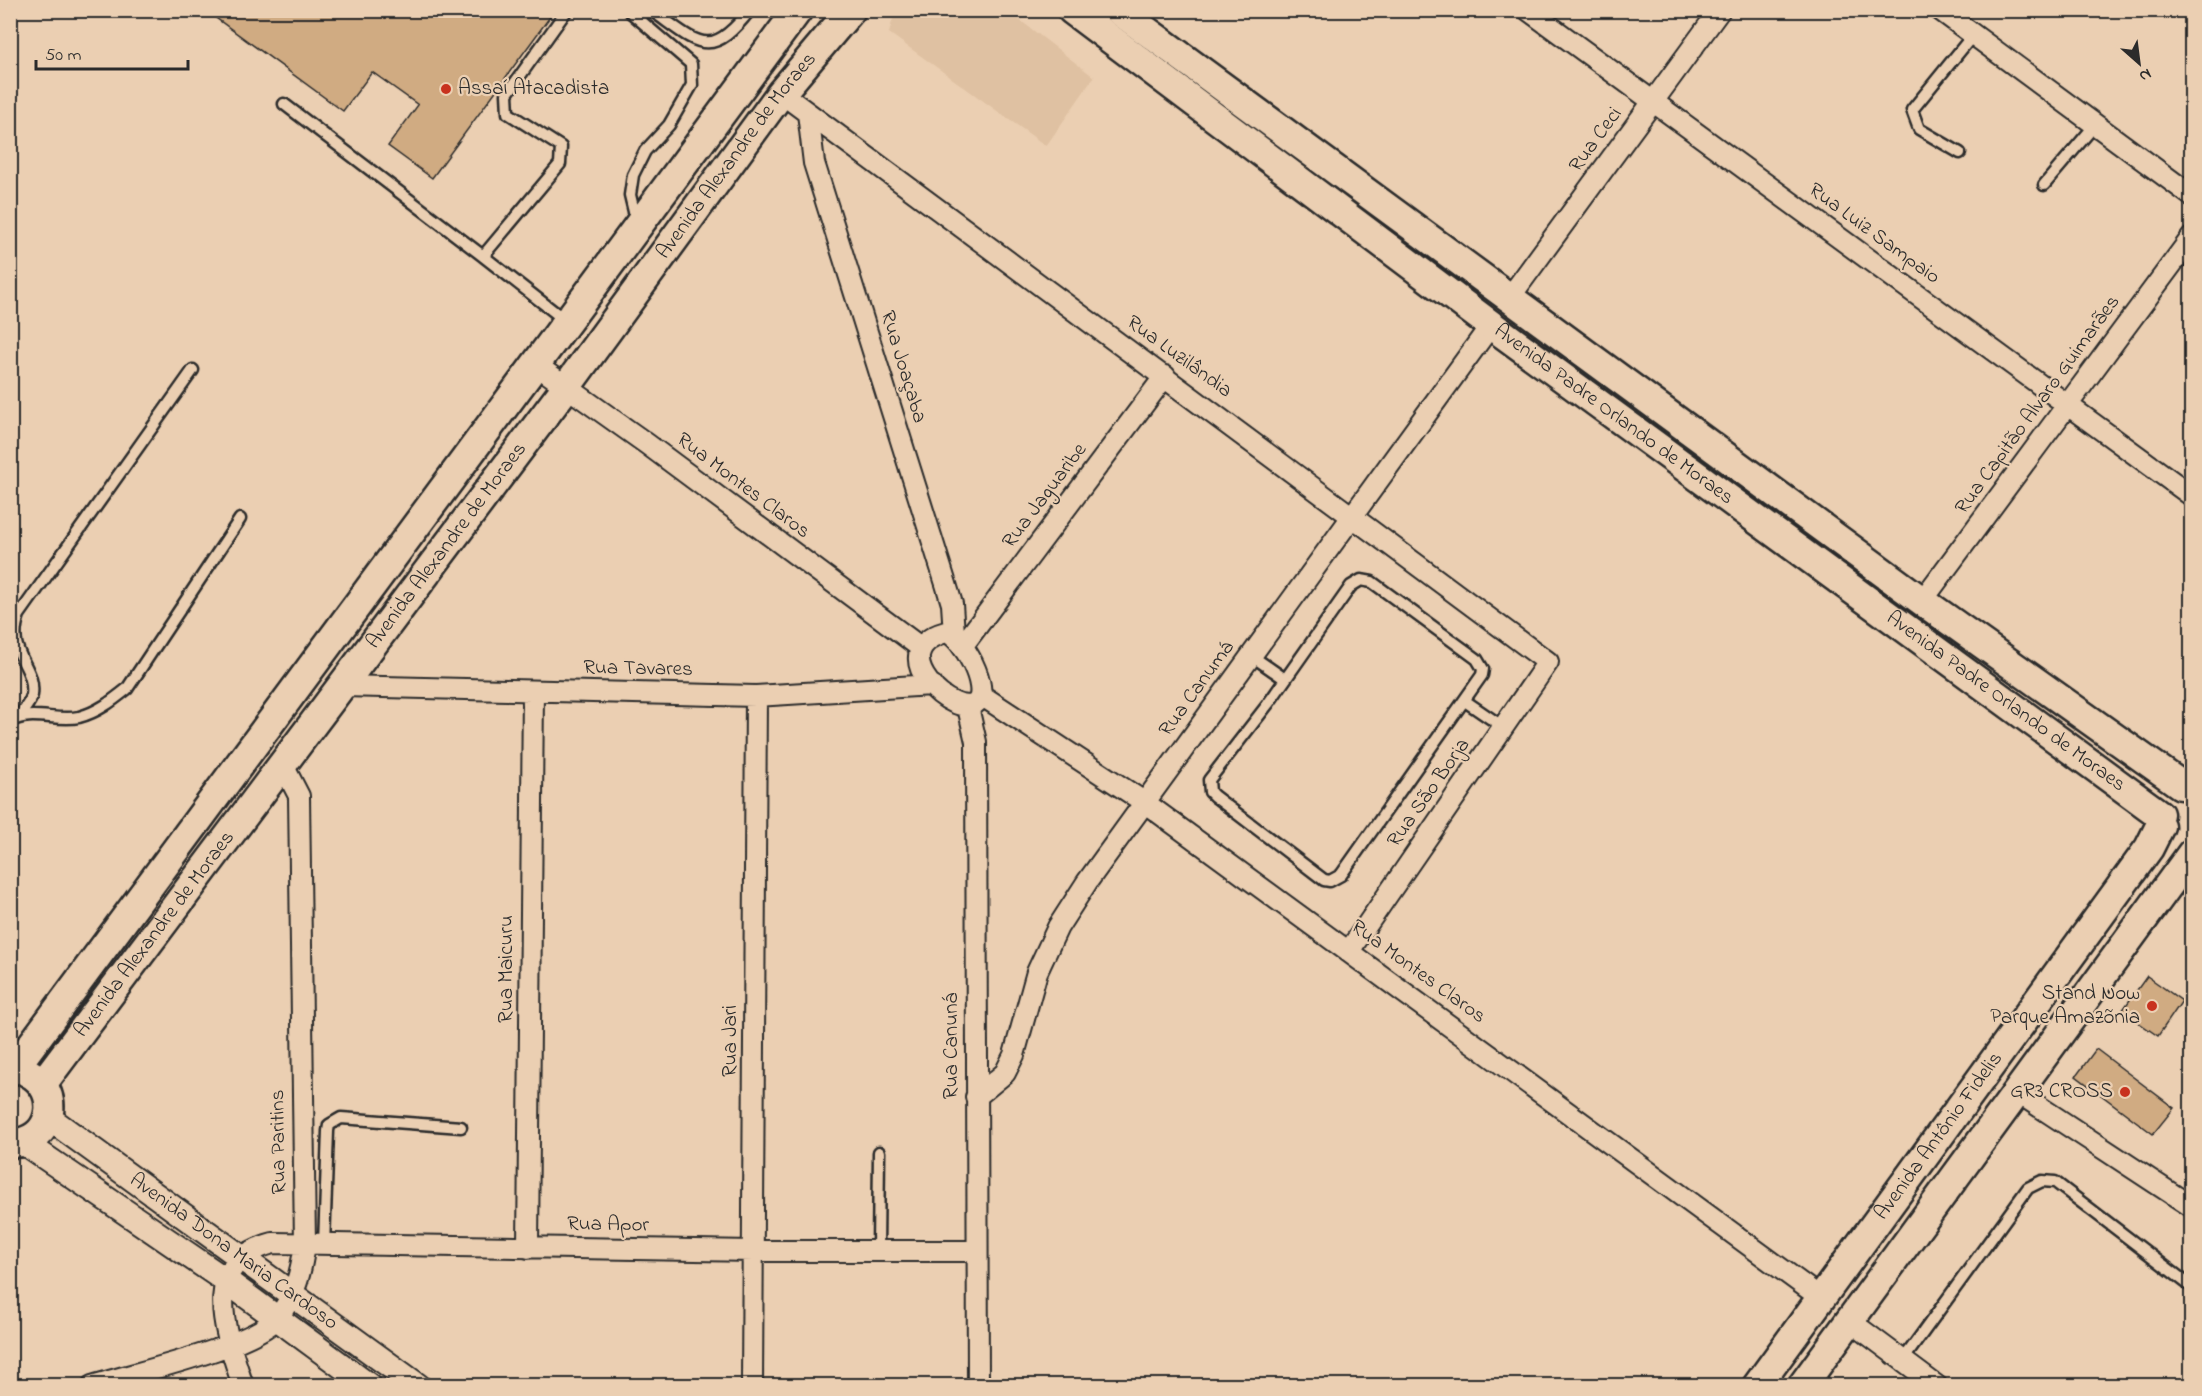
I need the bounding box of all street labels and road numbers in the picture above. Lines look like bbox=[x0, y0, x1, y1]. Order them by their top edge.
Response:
street label: Avenida Alexandre de Moraes bbox=[649, 46, 824, 266]
street label: Rua Ceci bbox=[1562, 101, 1630, 179]
street label: Rua Luiz Sampaio bbox=[1802, 176, 1946, 292]
street label: Rua Capitão Alvaro Guimarães bbox=[1948, 289, 2128, 521]
street label: Rua Joaçaba bbox=[872, 307, 934, 427]
street label: Rua Luzilândia bbox=[1120, 308, 1238, 406]
street label: Avenida Padre Orlando de Moraes bbox=[1487, 317, 1740, 513]
street label: Rua Montes Claros bbox=[670, 426, 816, 546]
street label: Avenida Alexandre de Moraes bbox=[359, 436, 534, 656]
street label: Rua Jaguaribe bbox=[995, 436, 1097, 556]
street label: Avenida Padre Orlando de Moraes bbox=[1880, 604, 2132, 800]
street label: Rua Canumá bbox=[1152, 634, 1242, 743]
street label: Rua Tavares bbox=[583, 653, 693, 685]
street label: Rua São Borja bbox=[1380, 732, 1478, 854]
street label: Avenida Alexandre de Moraes bbox=[67, 825, 242, 1044]
street label: Rua Montes Claros bbox=[1344, 913, 1492, 1031]
street label: Rua Maicuru bbox=[492, 915, 522, 1023]
street label: Rua Canuná bbox=[937, 992, 967, 1099]
street label: Rua Jari bbox=[716, 1005, 746, 1077]
street label: Avenida Antônio Fidelis bbox=[1867, 1046, 2011, 1227]
street label: Rua Paritins bbox=[263, 1089, 295, 1195]
street label: Avenida Dona Maria Cardoso bbox=[123, 1166, 344, 1338]
street label: Rua Apor bbox=[567, 1209, 650, 1241]

